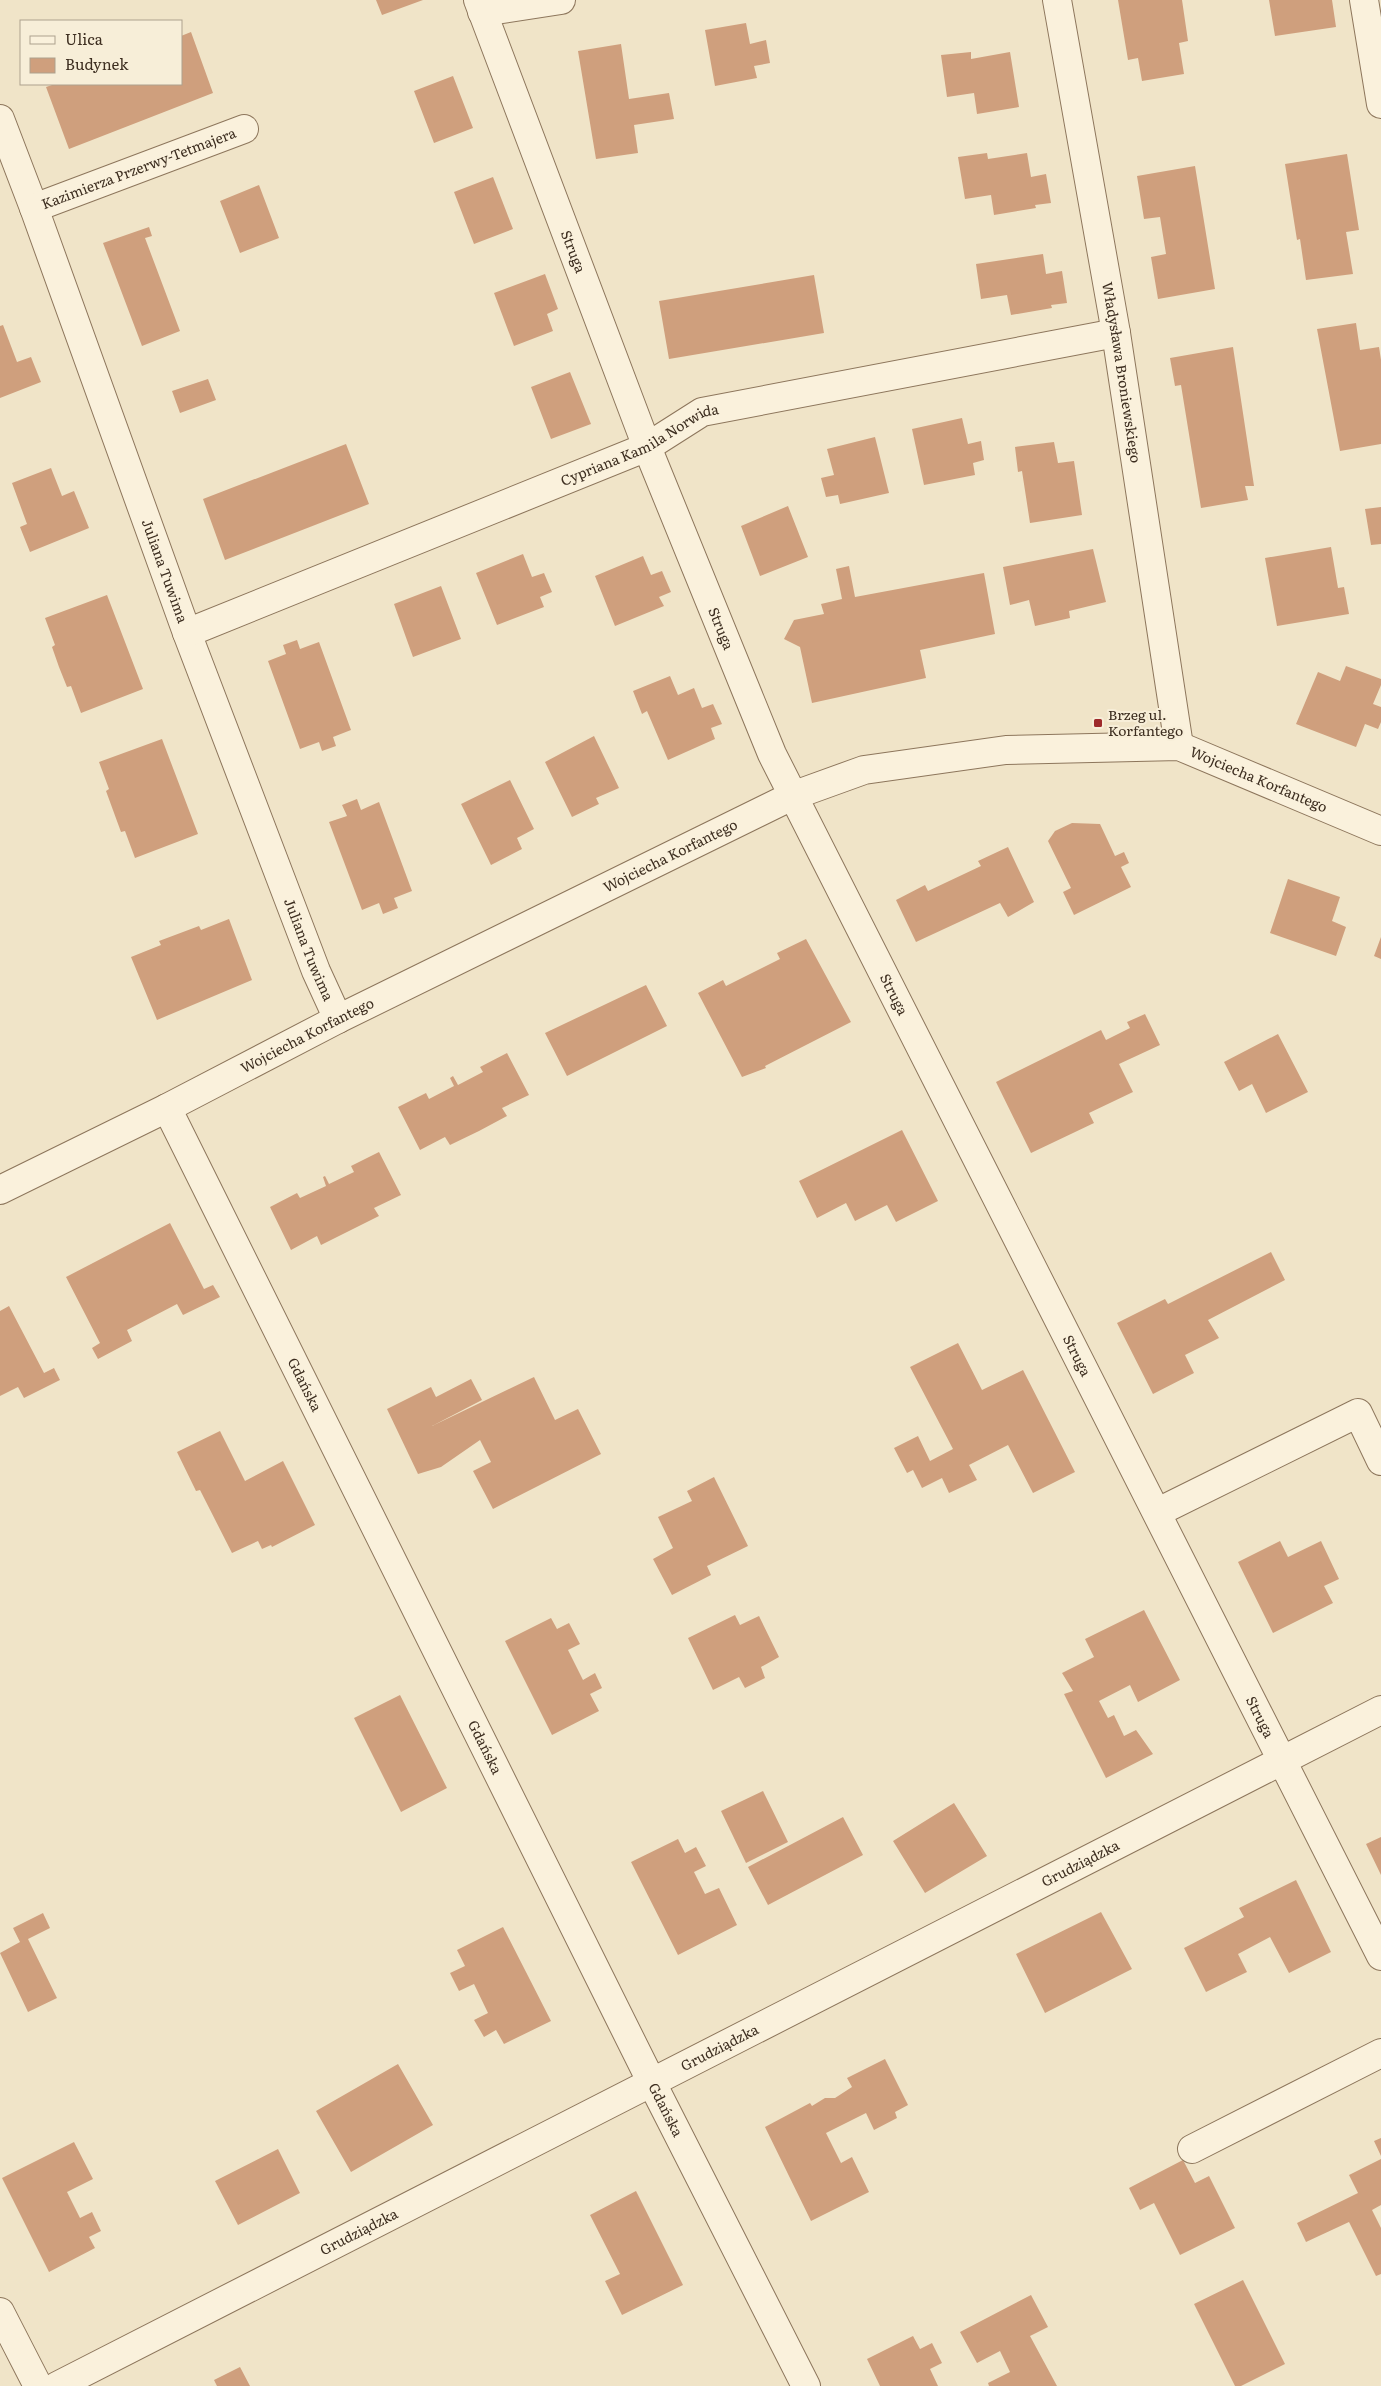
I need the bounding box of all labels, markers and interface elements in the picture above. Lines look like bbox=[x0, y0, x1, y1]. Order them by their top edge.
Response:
legend bbox=[20, 20, 182, 85]
text: Ulica bbox=[65, 27, 104, 50]
text: Budynek bbox=[65, 52, 129, 75]
street label: Kazimierza Przerwy-Tetmajera bbox=[38, 122, 239, 213]
street label: Struga bbox=[557, 227, 591, 276]
street label: Władysława Broniewskiego bbox=[1098, 280, 1147, 464]
street label: Cypriana Kamila Norwida bbox=[557, 398, 721, 490]
street label: Juliana Tuwima bbox=[138, 516, 194, 626]
street label: Struga bbox=[704, 604, 740, 653]
place label: Brzeg ul. Korfantego bbox=[1108, 704, 1183, 740]
marker: Brzeg ul. Korfantego bbox=[1092, 717, 1104, 729]
street label: Wojciecha Korfantego bbox=[1187, 741, 1331, 816]
street label: Wojciecha Korfantego bbox=[599, 813, 740, 896]
street label: Juliana Tuwima bbox=[280, 895, 339, 1004]
street label: Struga bbox=[876, 970, 914, 1019]
street label: Wojciecha Korfantego bbox=[237, 992, 377, 1077]
street label: Struga bbox=[1059, 1331, 1097, 1380]
street label: Gdańska bbox=[284, 1354, 328, 1415]
street label: Struga bbox=[1242, 1692, 1280, 1741]
street label: Gdańska bbox=[464, 1716, 508, 1778]
street label: Grudziądzka bbox=[1037, 1834, 1123, 1891]
street label: Grudziądzka bbox=[677, 2018, 762, 2075]
street label: Gdańska bbox=[644, 2079, 689, 2140]
street label: Grudziądzka bbox=[316, 2203, 401, 2259]

